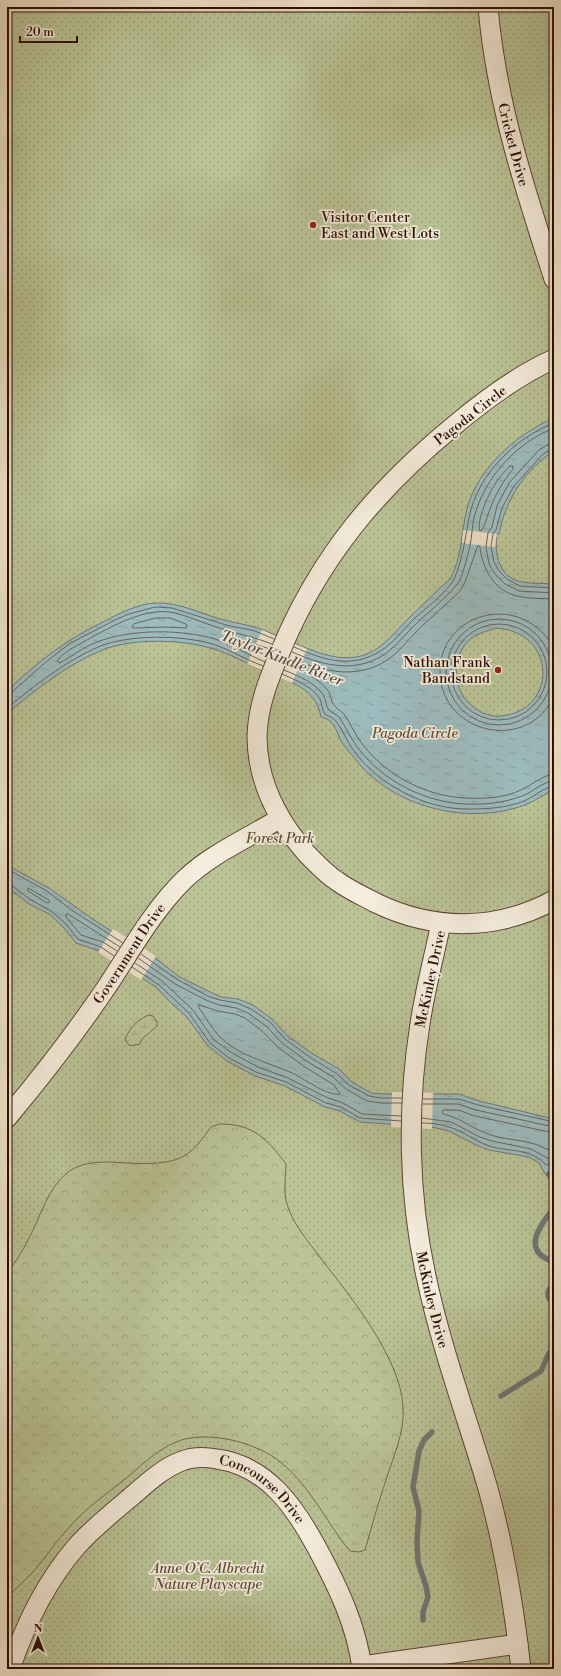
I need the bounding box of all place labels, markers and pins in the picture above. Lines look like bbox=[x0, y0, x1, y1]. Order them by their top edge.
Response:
place label: Visitor Center East and West Lots bbox=[320, 209, 439, 243]
marker: Visitor Center East and West Lots bbox=[308, 220, 318, 230]
place label: Nathan Frank Bandstand bbox=[403, 654, 491, 688]
marker: Nathan Frank Bandstand bbox=[493, 665, 503, 675]

